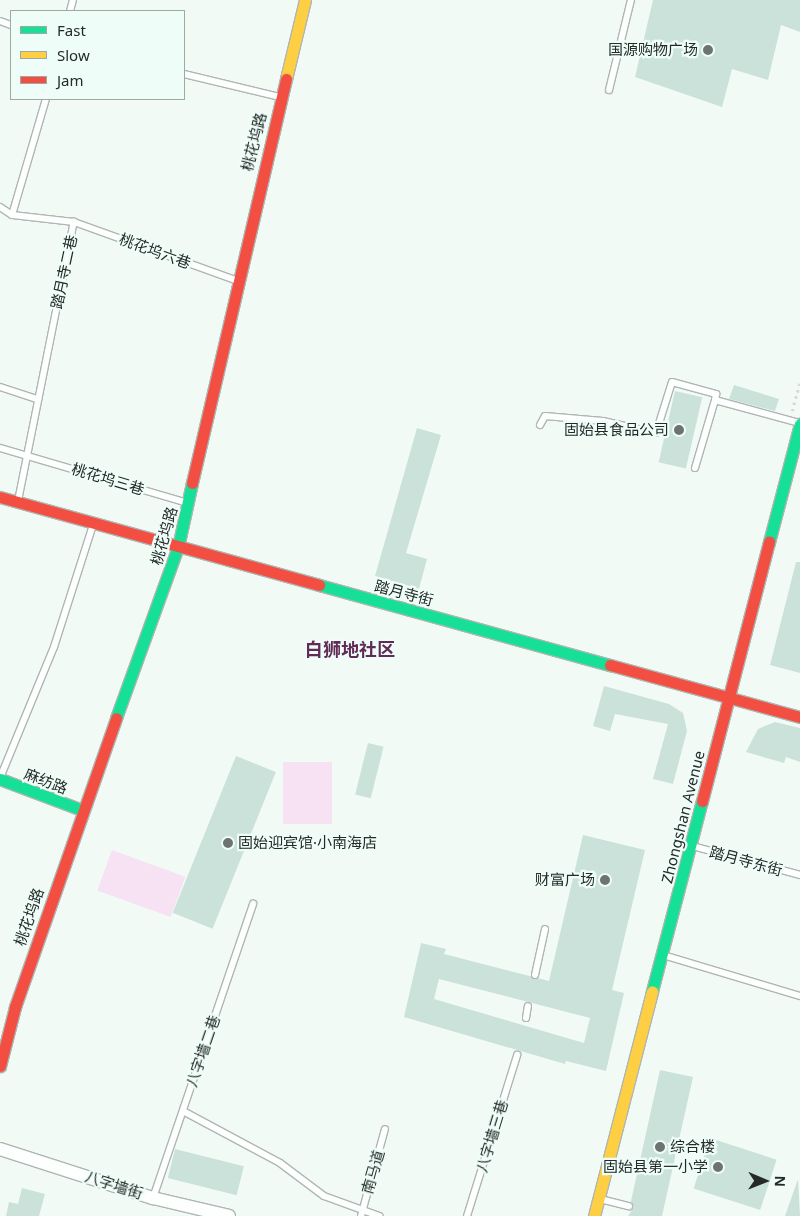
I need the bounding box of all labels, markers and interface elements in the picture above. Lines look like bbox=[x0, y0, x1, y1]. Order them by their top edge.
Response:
legend bbox=[10, 10, 185, 100]
text: Fast bbox=[57, 20, 86, 40]
place label: 国源购物广场 bbox=[608, 41, 698, 59]
marker: 国源购物广场 bbox=[702, 44, 714, 56]
text: Slow bbox=[57, 45, 90, 65]
text: Jam bbox=[57, 70, 84, 90]
street label: 桃花坞路 bbox=[238, 111, 270, 173]
street label: 桃花坞六巷 bbox=[117, 230, 193, 272]
street label: 踏月寺二巷 bbox=[47, 233, 81, 311]
place label: 固始县食品公司 bbox=[564, 421, 669, 439]
marker: 固始县食品公司 bbox=[673, 424, 685, 436]
street label: 桃花坞三巷 bbox=[70, 459, 146, 499]
street label: 桃花坞路 bbox=[147, 505, 181, 567]
street label: 踏月寺街 bbox=[373, 577, 435, 609]
district label: 白狮地社区 bbox=[305, 638, 395, 660]
street label: Zhongshan Avenue bbox=[658, 749, 708, 885]
street label: 麻纺路 bbox=[22, 765, 70, 797]
place label: 固始迎宾馆·小南海店 bbox=[238, 834, 377, 852]
marker: 固始迎宾馆·小南海店 bbox=[222, 837, 234, 849]
street label: 踏月寺东街 bbox=[707, 843, 785, 879]
place label: 财富广场 bbox=[535, 871, 595, 889]
marker: 财富广场 bbox=[599, 874, 611, 886]
street label: 桃花坞路 bbox=[11, 886, 47, 948]
street label: 八字墙二巷 bbox=[182, 1013, 224, 1089]
street label: 八字墙三巷 bbox=[472, 1098, 512, 1174]
place label: 综合楼 bbox=[670, 1138, 715, 1156]
marker: 综合楼 bbox=[654, 1141, 666, 1153]
street label: 南马道 bbox=[358, 1148, 388, 1196]
north arrow bbox=[740, 1156, 790, 1206]
place label: 固始县第一小学 bbox=[603, 1158, 708, 1176]
marker: 固始县第一小学 bbox=[712, 1161, 724, 1173]
street label: 八字墙街 bbox=[83, 1167, 145, 1203]
text: N bbox=[771, 1175, 790, 1187]

